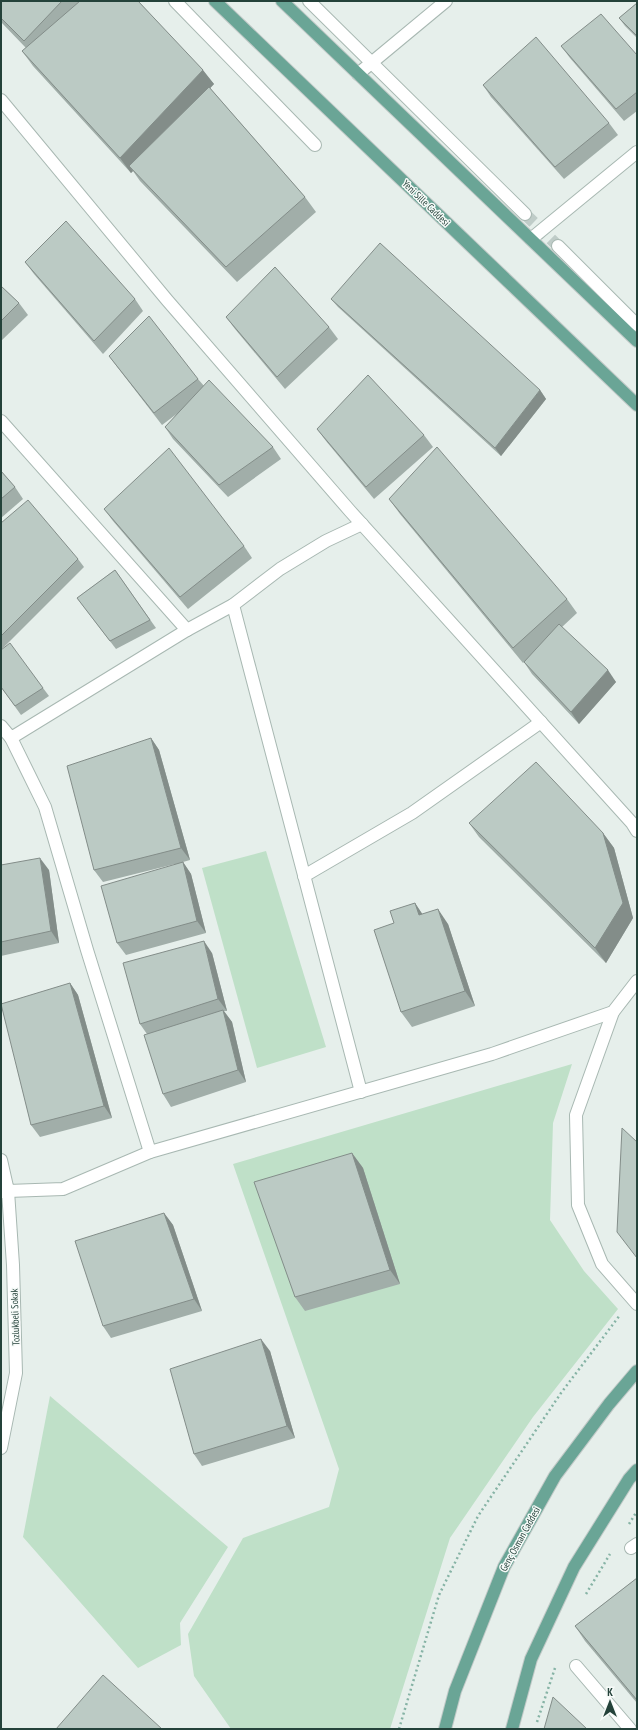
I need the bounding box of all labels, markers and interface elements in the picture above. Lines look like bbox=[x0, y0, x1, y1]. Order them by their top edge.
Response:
street label: Yeni Sille Caddesi bbox=[400, 177, 452, 229]
street label: Tozlukbeli Sokak bbox=[8, 1288, 22, 1346]
street label: Genç Osman Caddesi bbox=[497, 1505, 543, 1573]
north arrow bbox=[590, 1682, 630, 1722]
text: K bbox=[607, 1685, 613, 1699]

